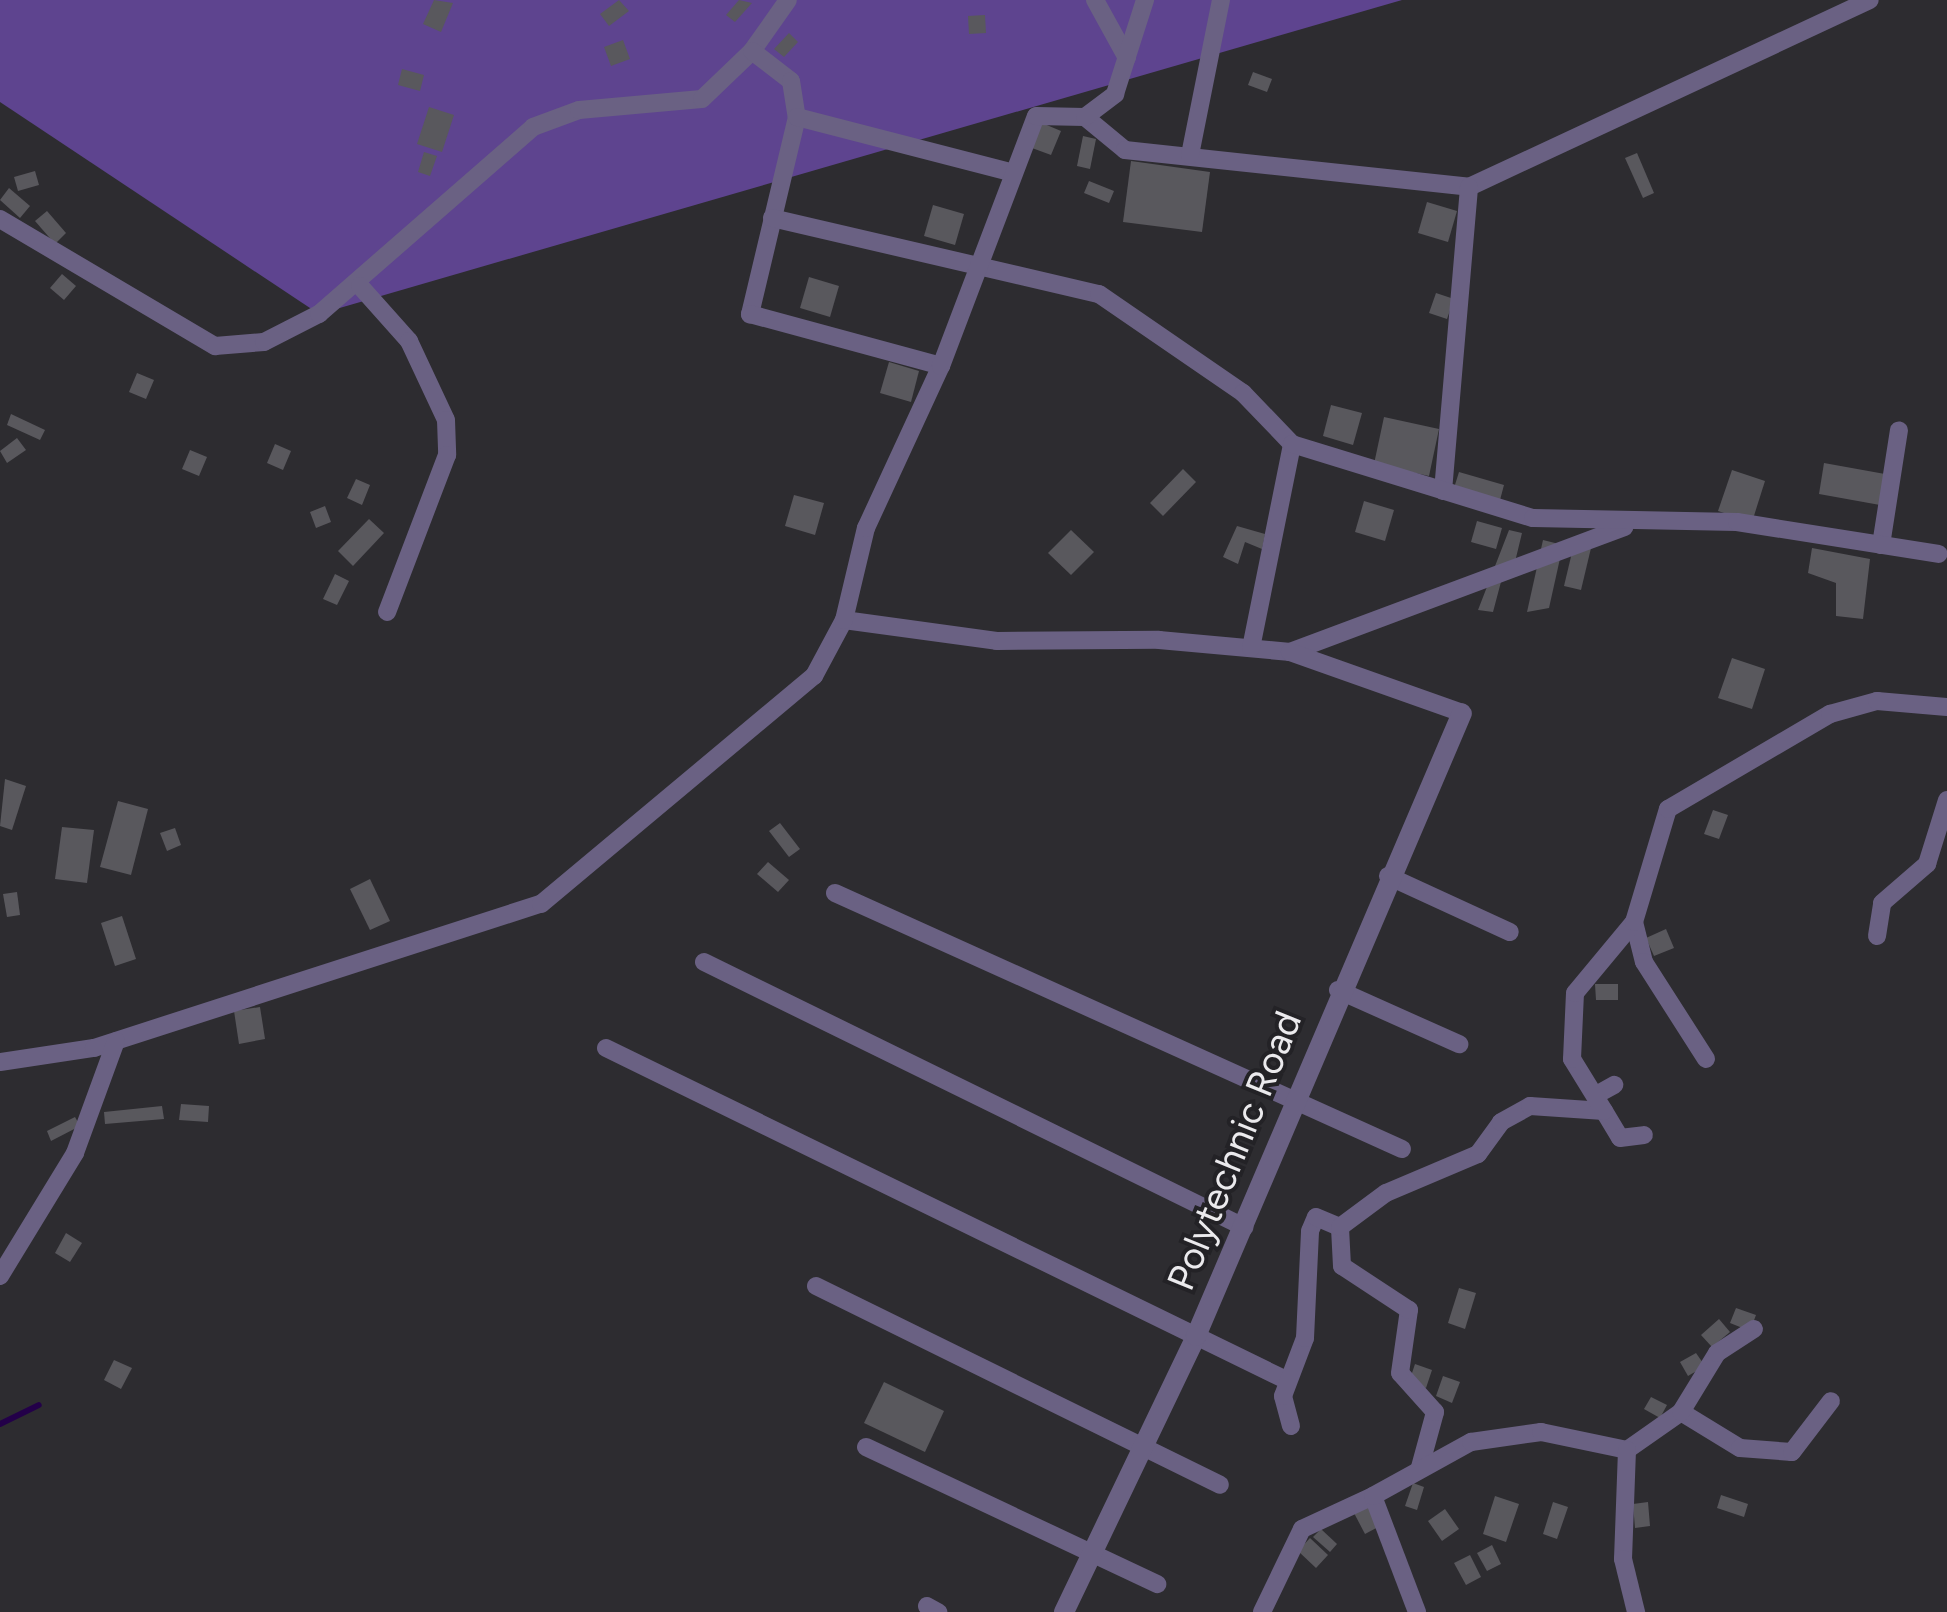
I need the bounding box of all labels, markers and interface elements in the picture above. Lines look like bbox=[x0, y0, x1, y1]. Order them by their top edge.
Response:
street label: Polytechnic Road bbox=[1158, 1005, 1312, 1297]

